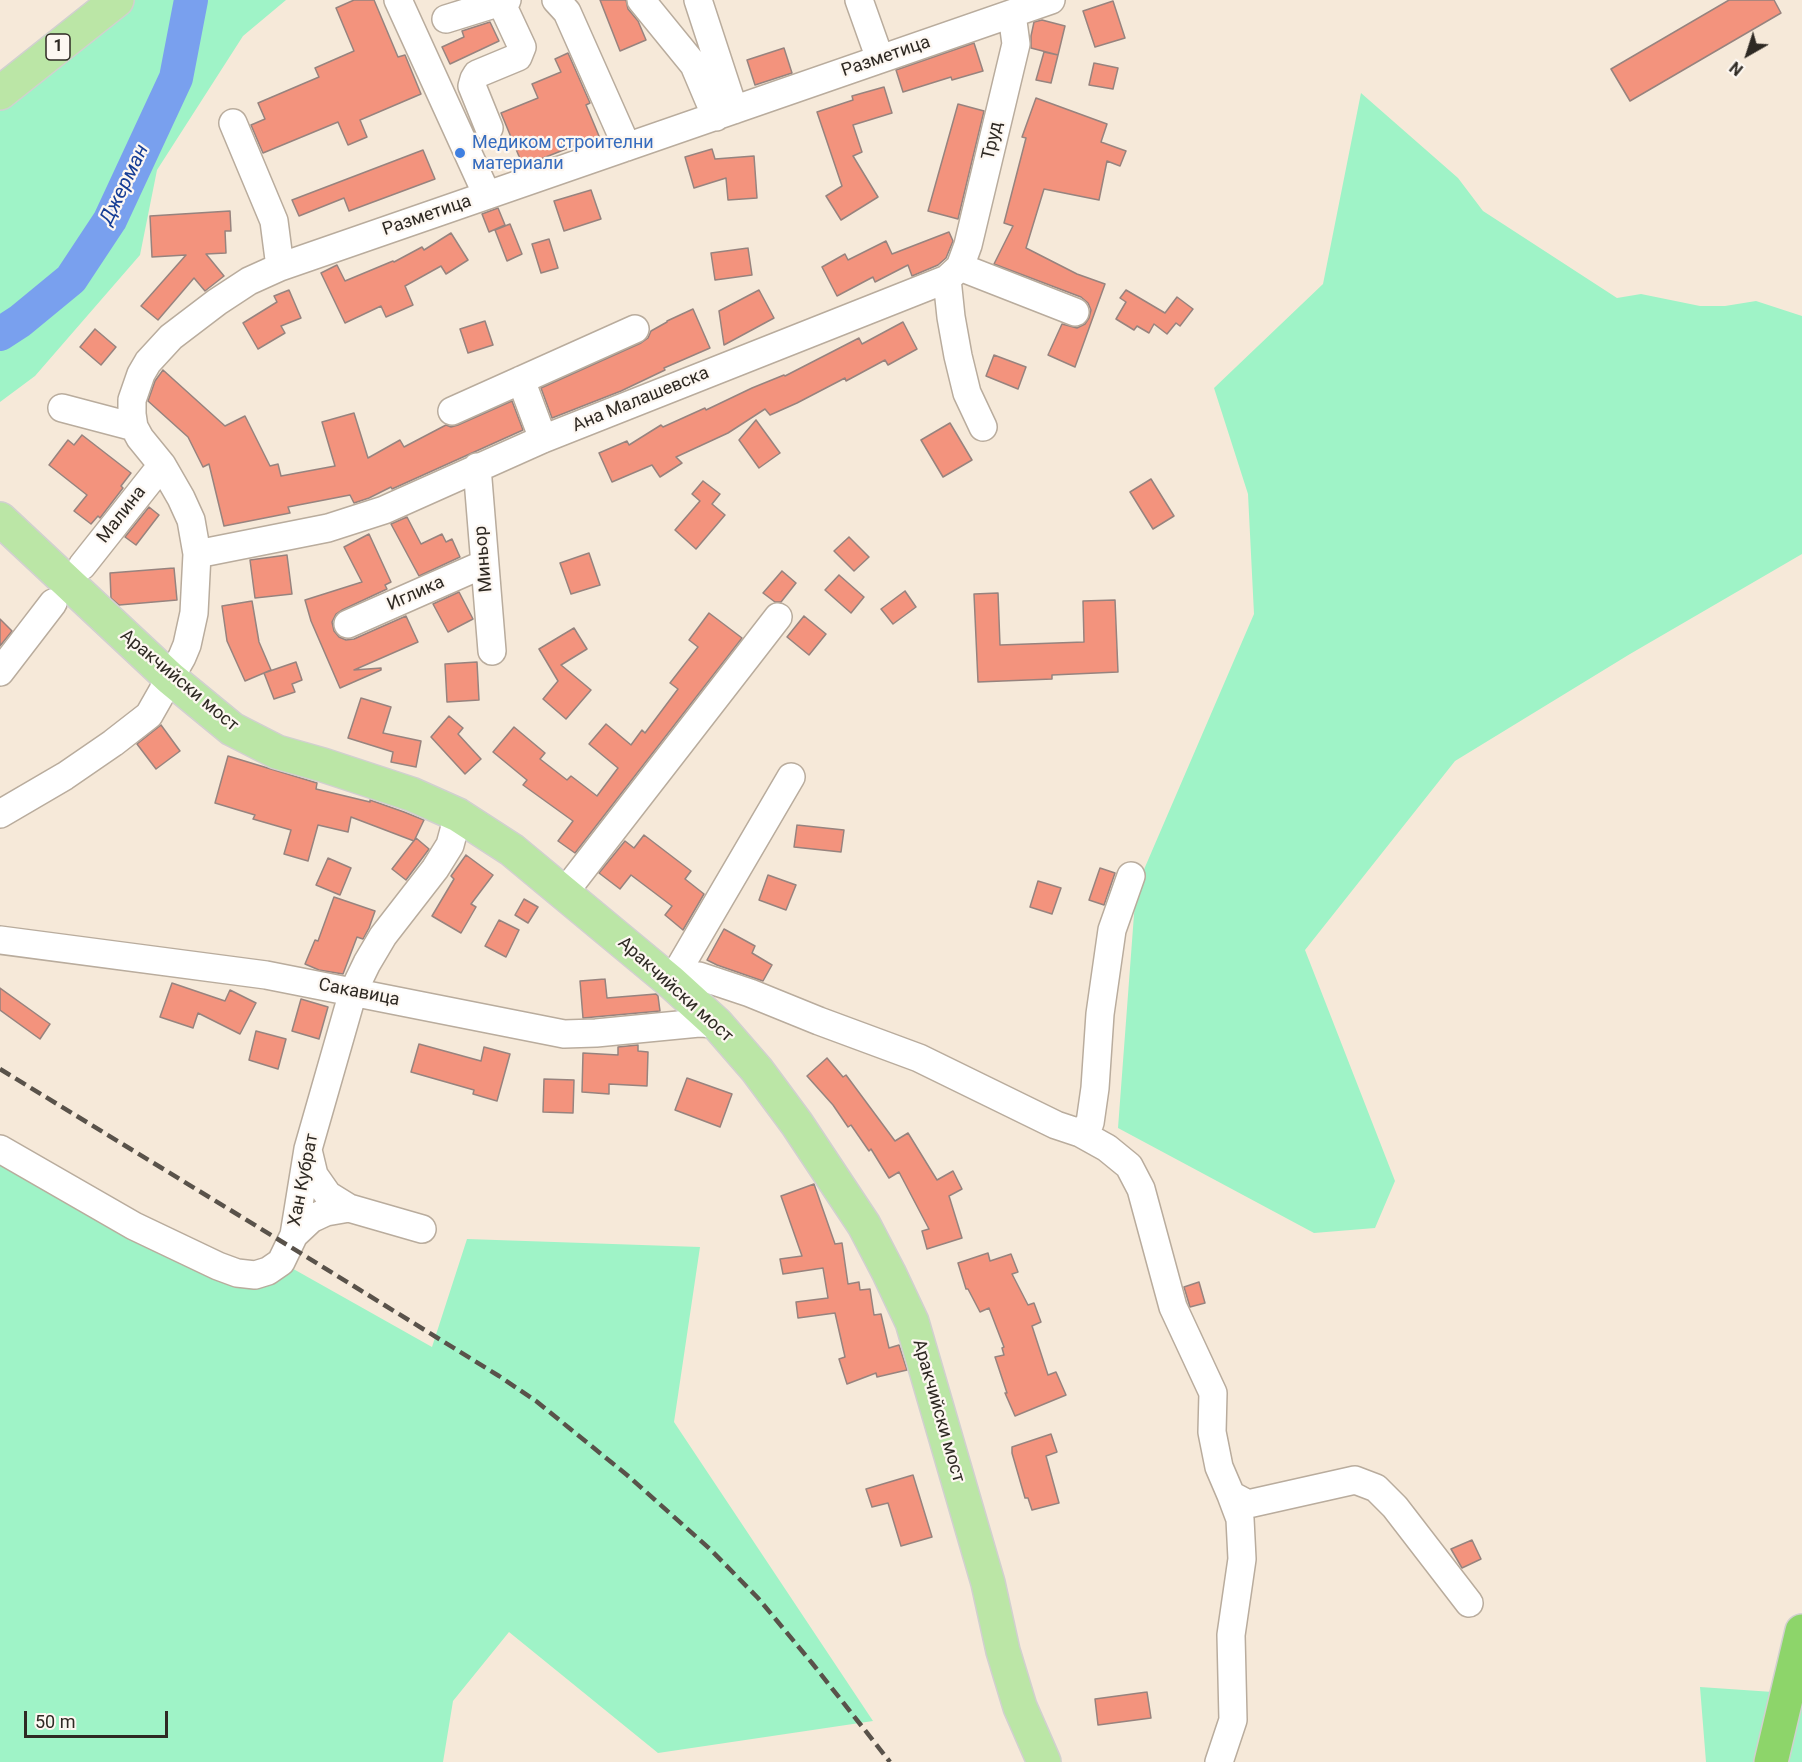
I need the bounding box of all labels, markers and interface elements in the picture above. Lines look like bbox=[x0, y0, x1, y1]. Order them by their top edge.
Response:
north arrow bbox=[1718, 24, 1778, 84]
street label: Разметица bbox=[839, 32, 933, 82]
road number: 1 bbox=[46, 34, 70, 60]
text: N bbox=[1726, 57, 1747, 79]
street label: Труд bbox=[978, 120, 1008, 162]
place label: Медиком строителни материали bbox=[472, 132, 654, 174]
water label: Джерман bbox=[95, 141, 155, 229]
marker: Медиком строителни материали bbox=[453, 146, 467, 160]
street label: Разметица bbox=[380, 191, 474, 241]
street label: Ана Малашевска bbox=[570, 363, 712, 437]
street label: Малина bbox=[93, 482, 151, 548]
street label: Миньор bbox=[470, 525, 498, 593]
street label: Иглика bbox=[384, 572, 448, 616]
street label: Аракчийски мост bbox=[116, 625, 242, 737]
street label: Аракчийски мост bbox=[613, 933, 737, 1047]
street label: Сакавица bbox=[317, 975, 401, 1011]
street label: Хан Кубрат bbox=[284, 1132, 324, 1228]
street label: Аракчийски мост bbox=[907, 1337, 969, 1485]
scale bar bbox=[27, 1699, 171, 1737]
text: 50 m bbox=[35, 1711, 75, 1732]

